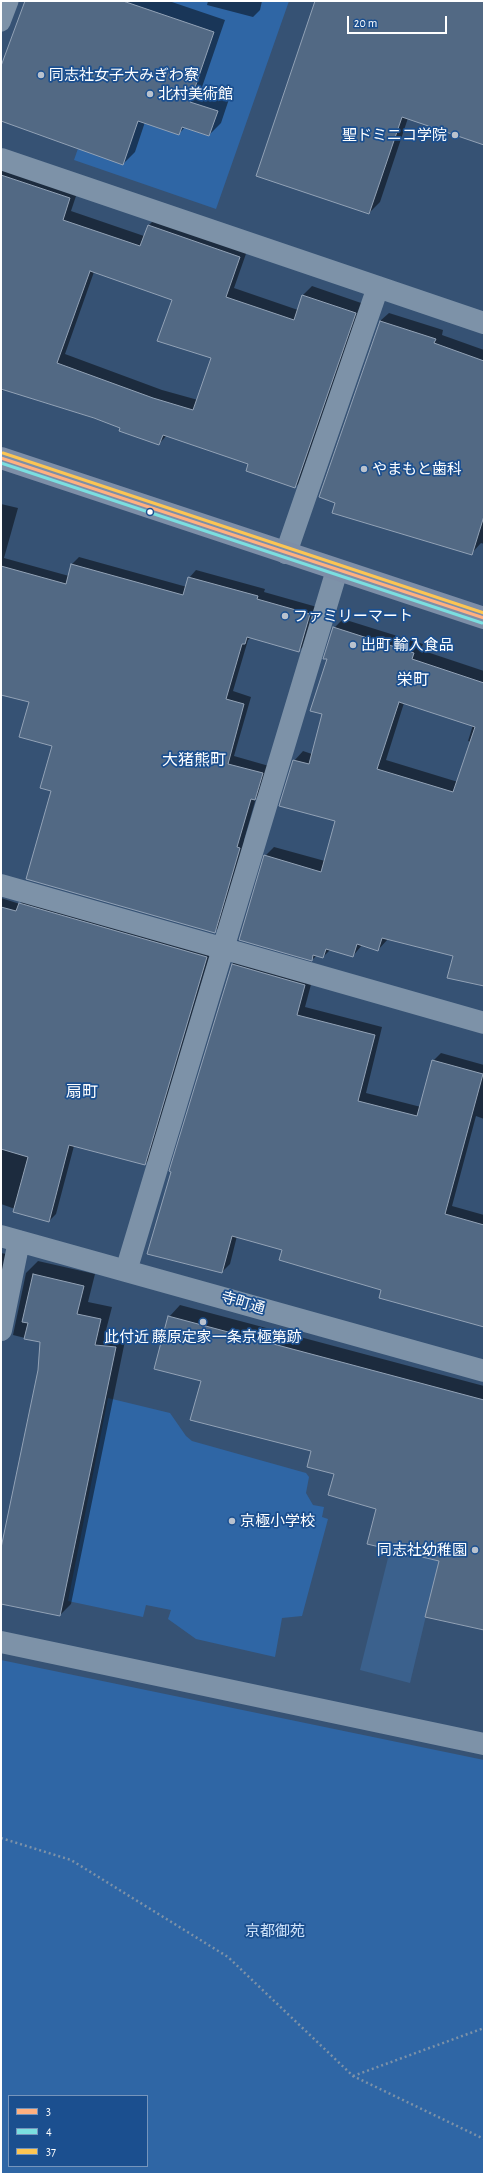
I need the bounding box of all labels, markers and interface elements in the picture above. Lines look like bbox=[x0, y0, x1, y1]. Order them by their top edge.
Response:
scale bar bbox=[349, 8, 449, 34]
text: 20 m bbox=[354, 17, 377, 29]
place label: 同志社女子大みぎわ寮 bbox=[49, 66, 199, 84]
marker: 同志社女子大みぎわ寮 bbox=[36, 70, 46, 80]
place label: 北村美術館 bbox=[158, 85, 233, 103]
marker: 北村美術館 bbox=[145, 89, 155, 99]
place label: 聖ドミニコ学院 bbox=[342, 126, 447, 144]
marker: 聖ドミニコ学院 bbox=[450, 130, 460, 140]
place label: やまもと歯科 bbox=[372, 460, 462, 478]
marker: やまもと歯科 bbox=[359, 464, 369, 474]
unlabelled marker bbox=[145, 507, 155, 517]
place label: ファミリーマート bbox=[293, 607, 413, 625]
marker: ファミリーマート bbox=[280, 611, 290, 621]
place label: 出町 輸入食品 bbox=[361, 636, 453, 654]
marker: 出町 輸入食品 bbox=[348, 640, 358, 650]
district label: 栄町 bbox=[397, 670, 429, 690]
district label: 大猪熊町 bbox=[162, 750, 226, 770]
district label: 扇町 bbox=[66, 1082, 98, 1102]
street label: 寺町通 bbox=[219, 1288, 267, 1318]
marker: 此付近 藤原定家一条京極第跡 bbox=[198, 1317, 208, 1327]
place label: 此付近 藤原定家一条京極第跡 bbox=[104, 1328, 302, 1346]
place label: 京極小学校 bbox=[240, 1512, 315, 1530]
marker: 京極小学校 bbox=[227, 1516, 237, 1526]
place label: 同志社幼稚園 bbox=[377, 1541, 467, 1559]
marker: 同志社幼稚園 bbox=[470, 1545, 480, 1555]
park label: 京都御苑 bbox=[245, 1922, 305, 1940]
legend bbox=[8, 2095, 148, 2167]
text: 3 bbox=[46, 2105, 51, 2117]
text: 4 bbox=[46, 2125, 52, 2137]
text: 37 bbox=[46, 2145, 56, 2157]

